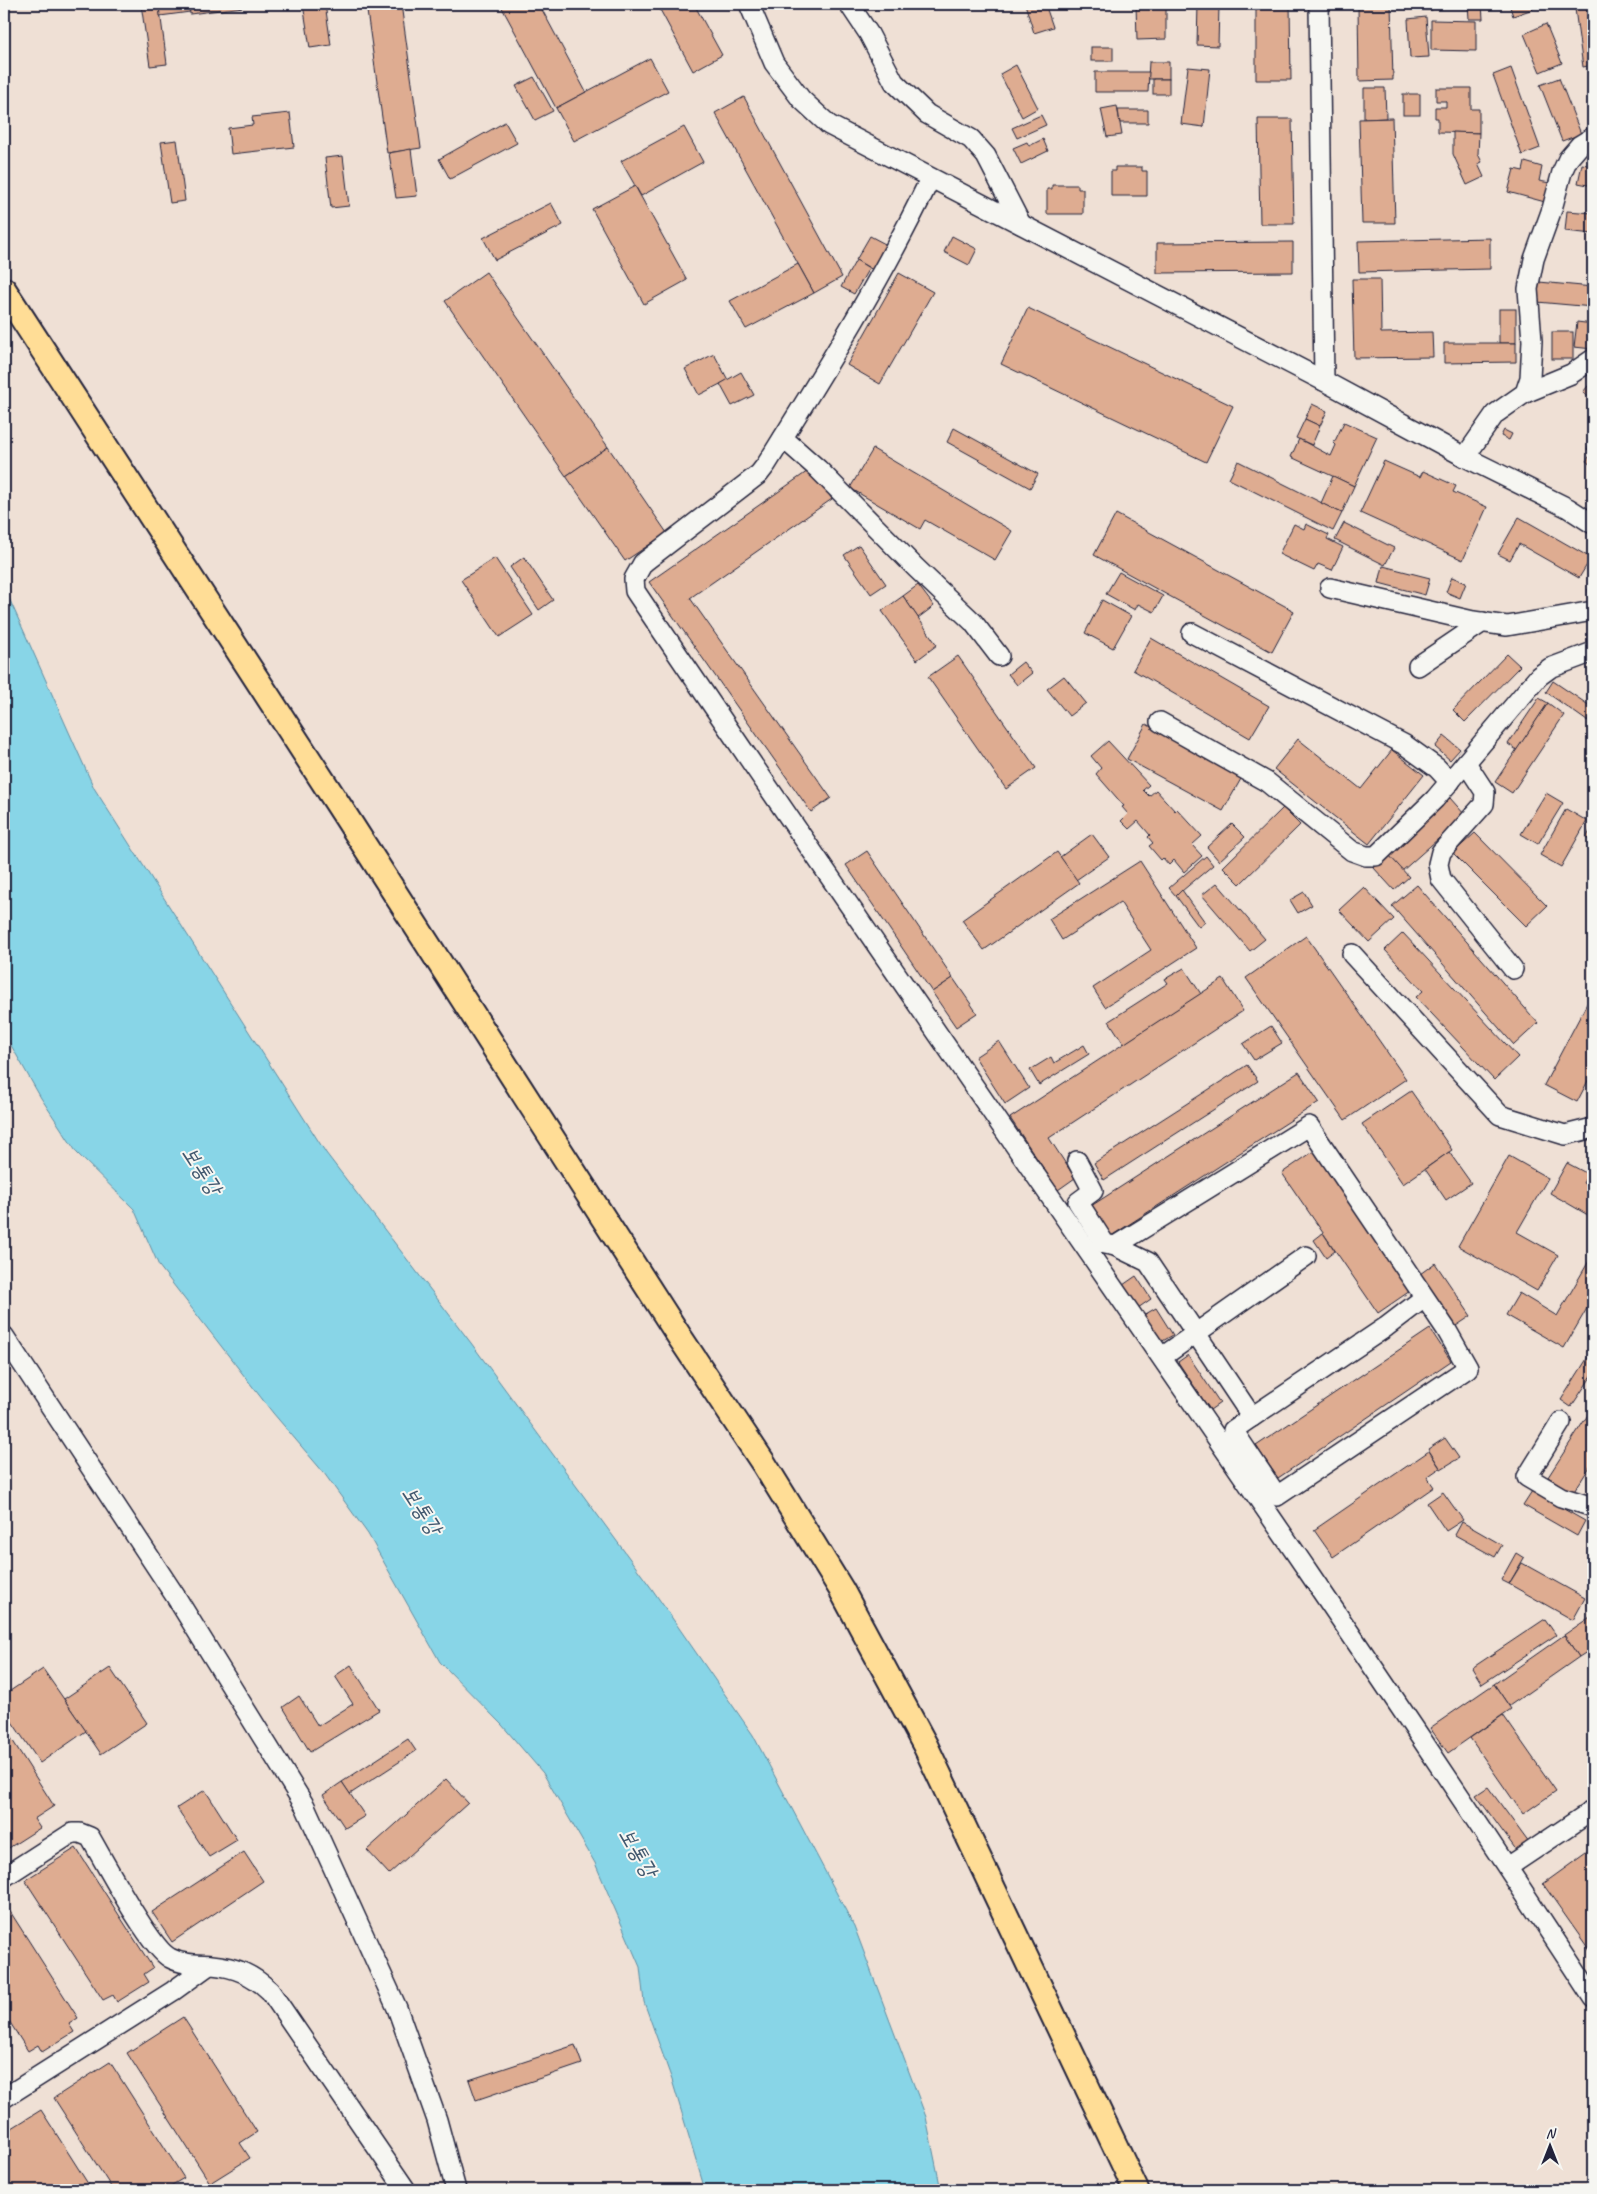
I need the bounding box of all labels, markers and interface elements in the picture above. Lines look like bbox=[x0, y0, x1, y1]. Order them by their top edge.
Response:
water label: 보통강 bbox=[176, 1141, 230, 1202]
water label: 보통강 bbox=[396, 1481, 450, 1542]
water label: 보통강 bbox=[613, 1823, 665, 1884]
north arrow bbox=[1524, 2122, 1574, 2172]
text: N bbox=[1546, 2125, 1557, 2142]

